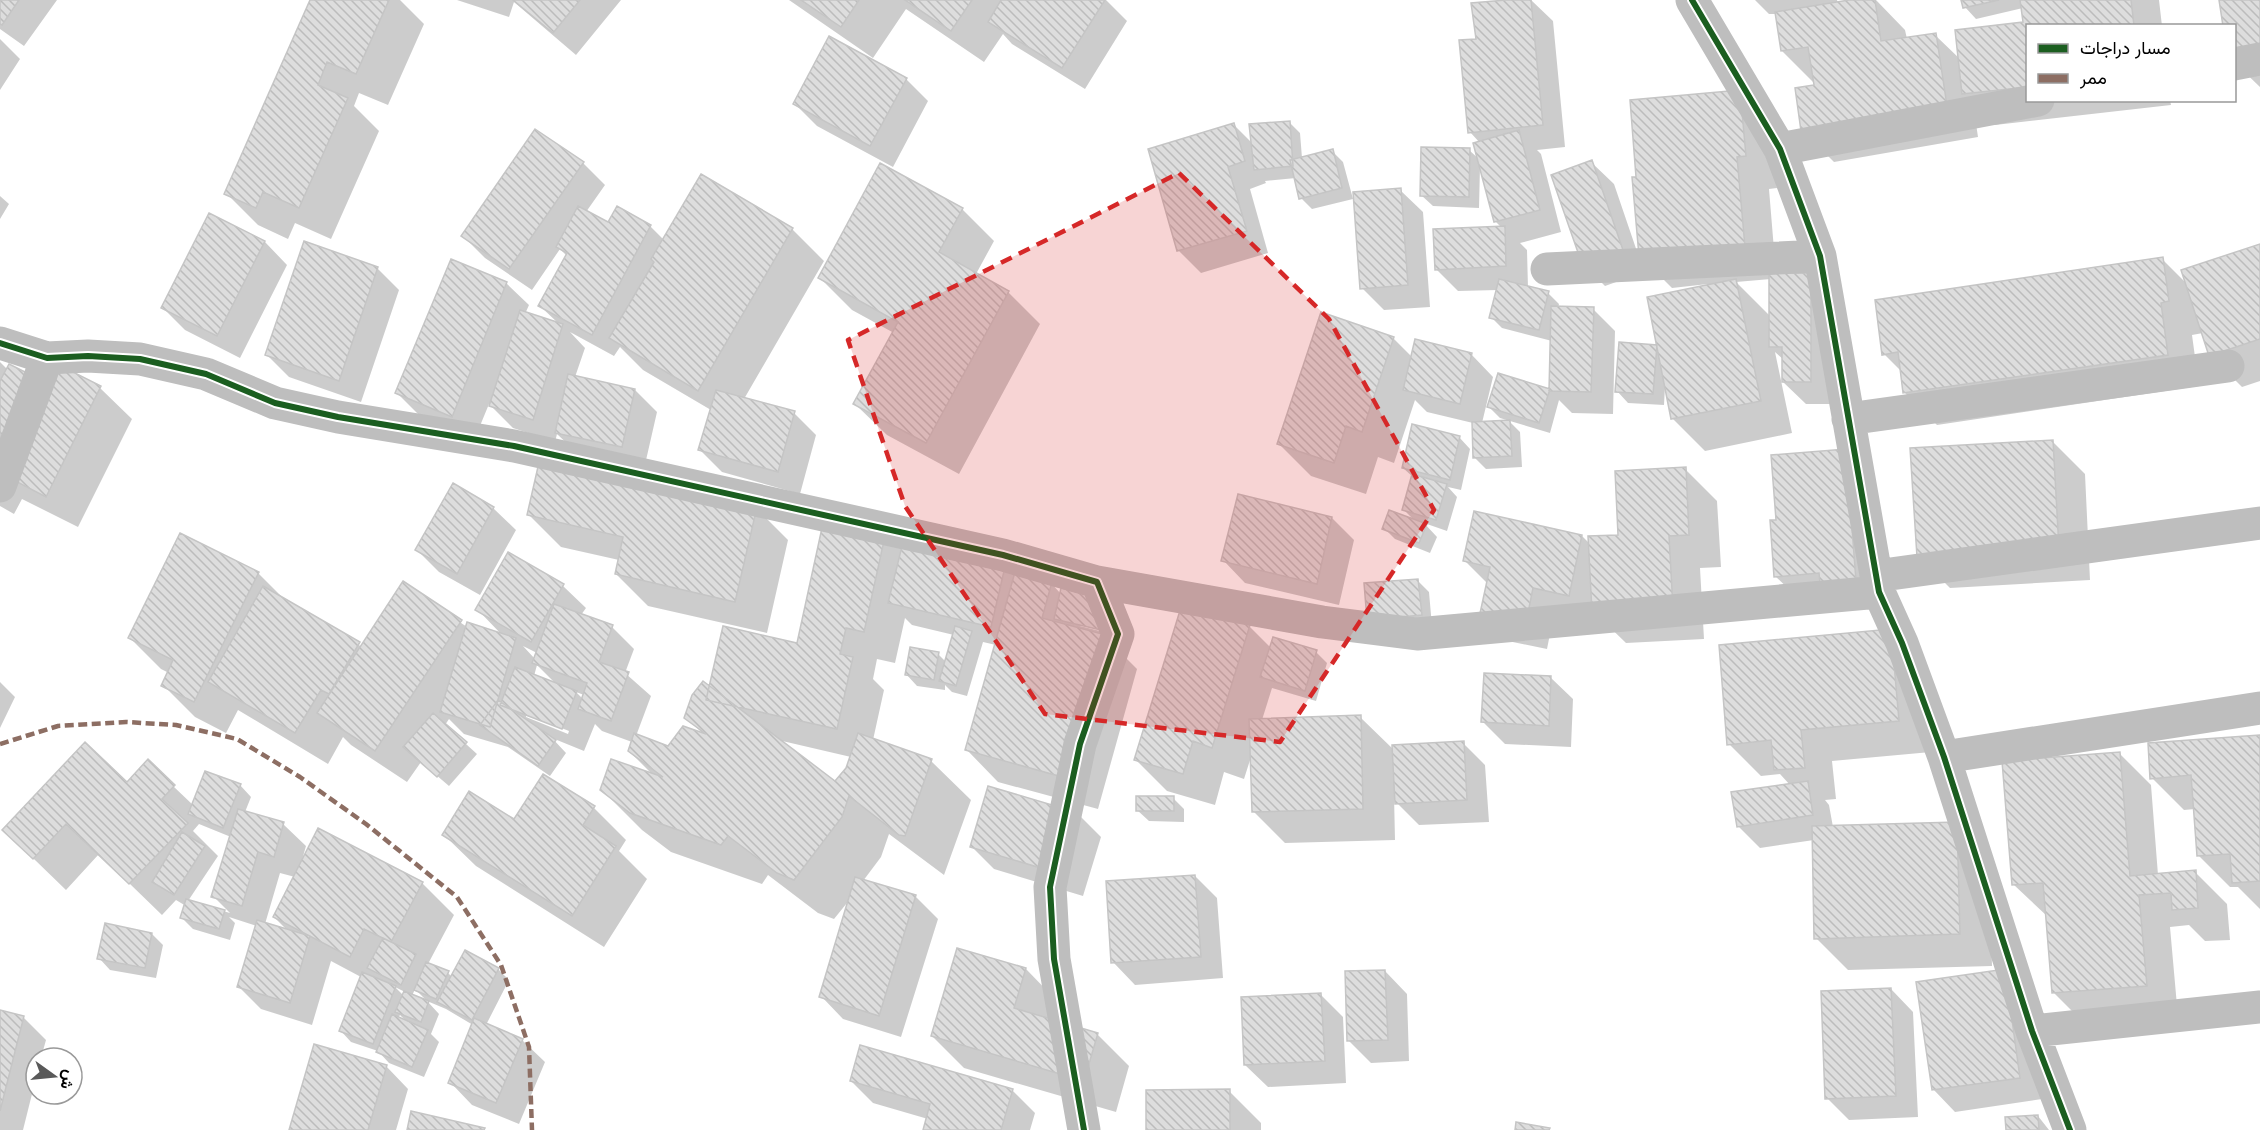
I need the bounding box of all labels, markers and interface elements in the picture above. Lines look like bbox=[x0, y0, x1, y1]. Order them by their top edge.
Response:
legend bbox=[2026, 24, 2236, 102]
text: مسار دراجات bbox=[2080, 36, 2171, 60]
text: ممر bbox=[2079, 66, 2107, 90]
north arrow bbox=[24, 1046, 84, 1106]
text: ش bbox=[55, 1068, 81, 1092]

